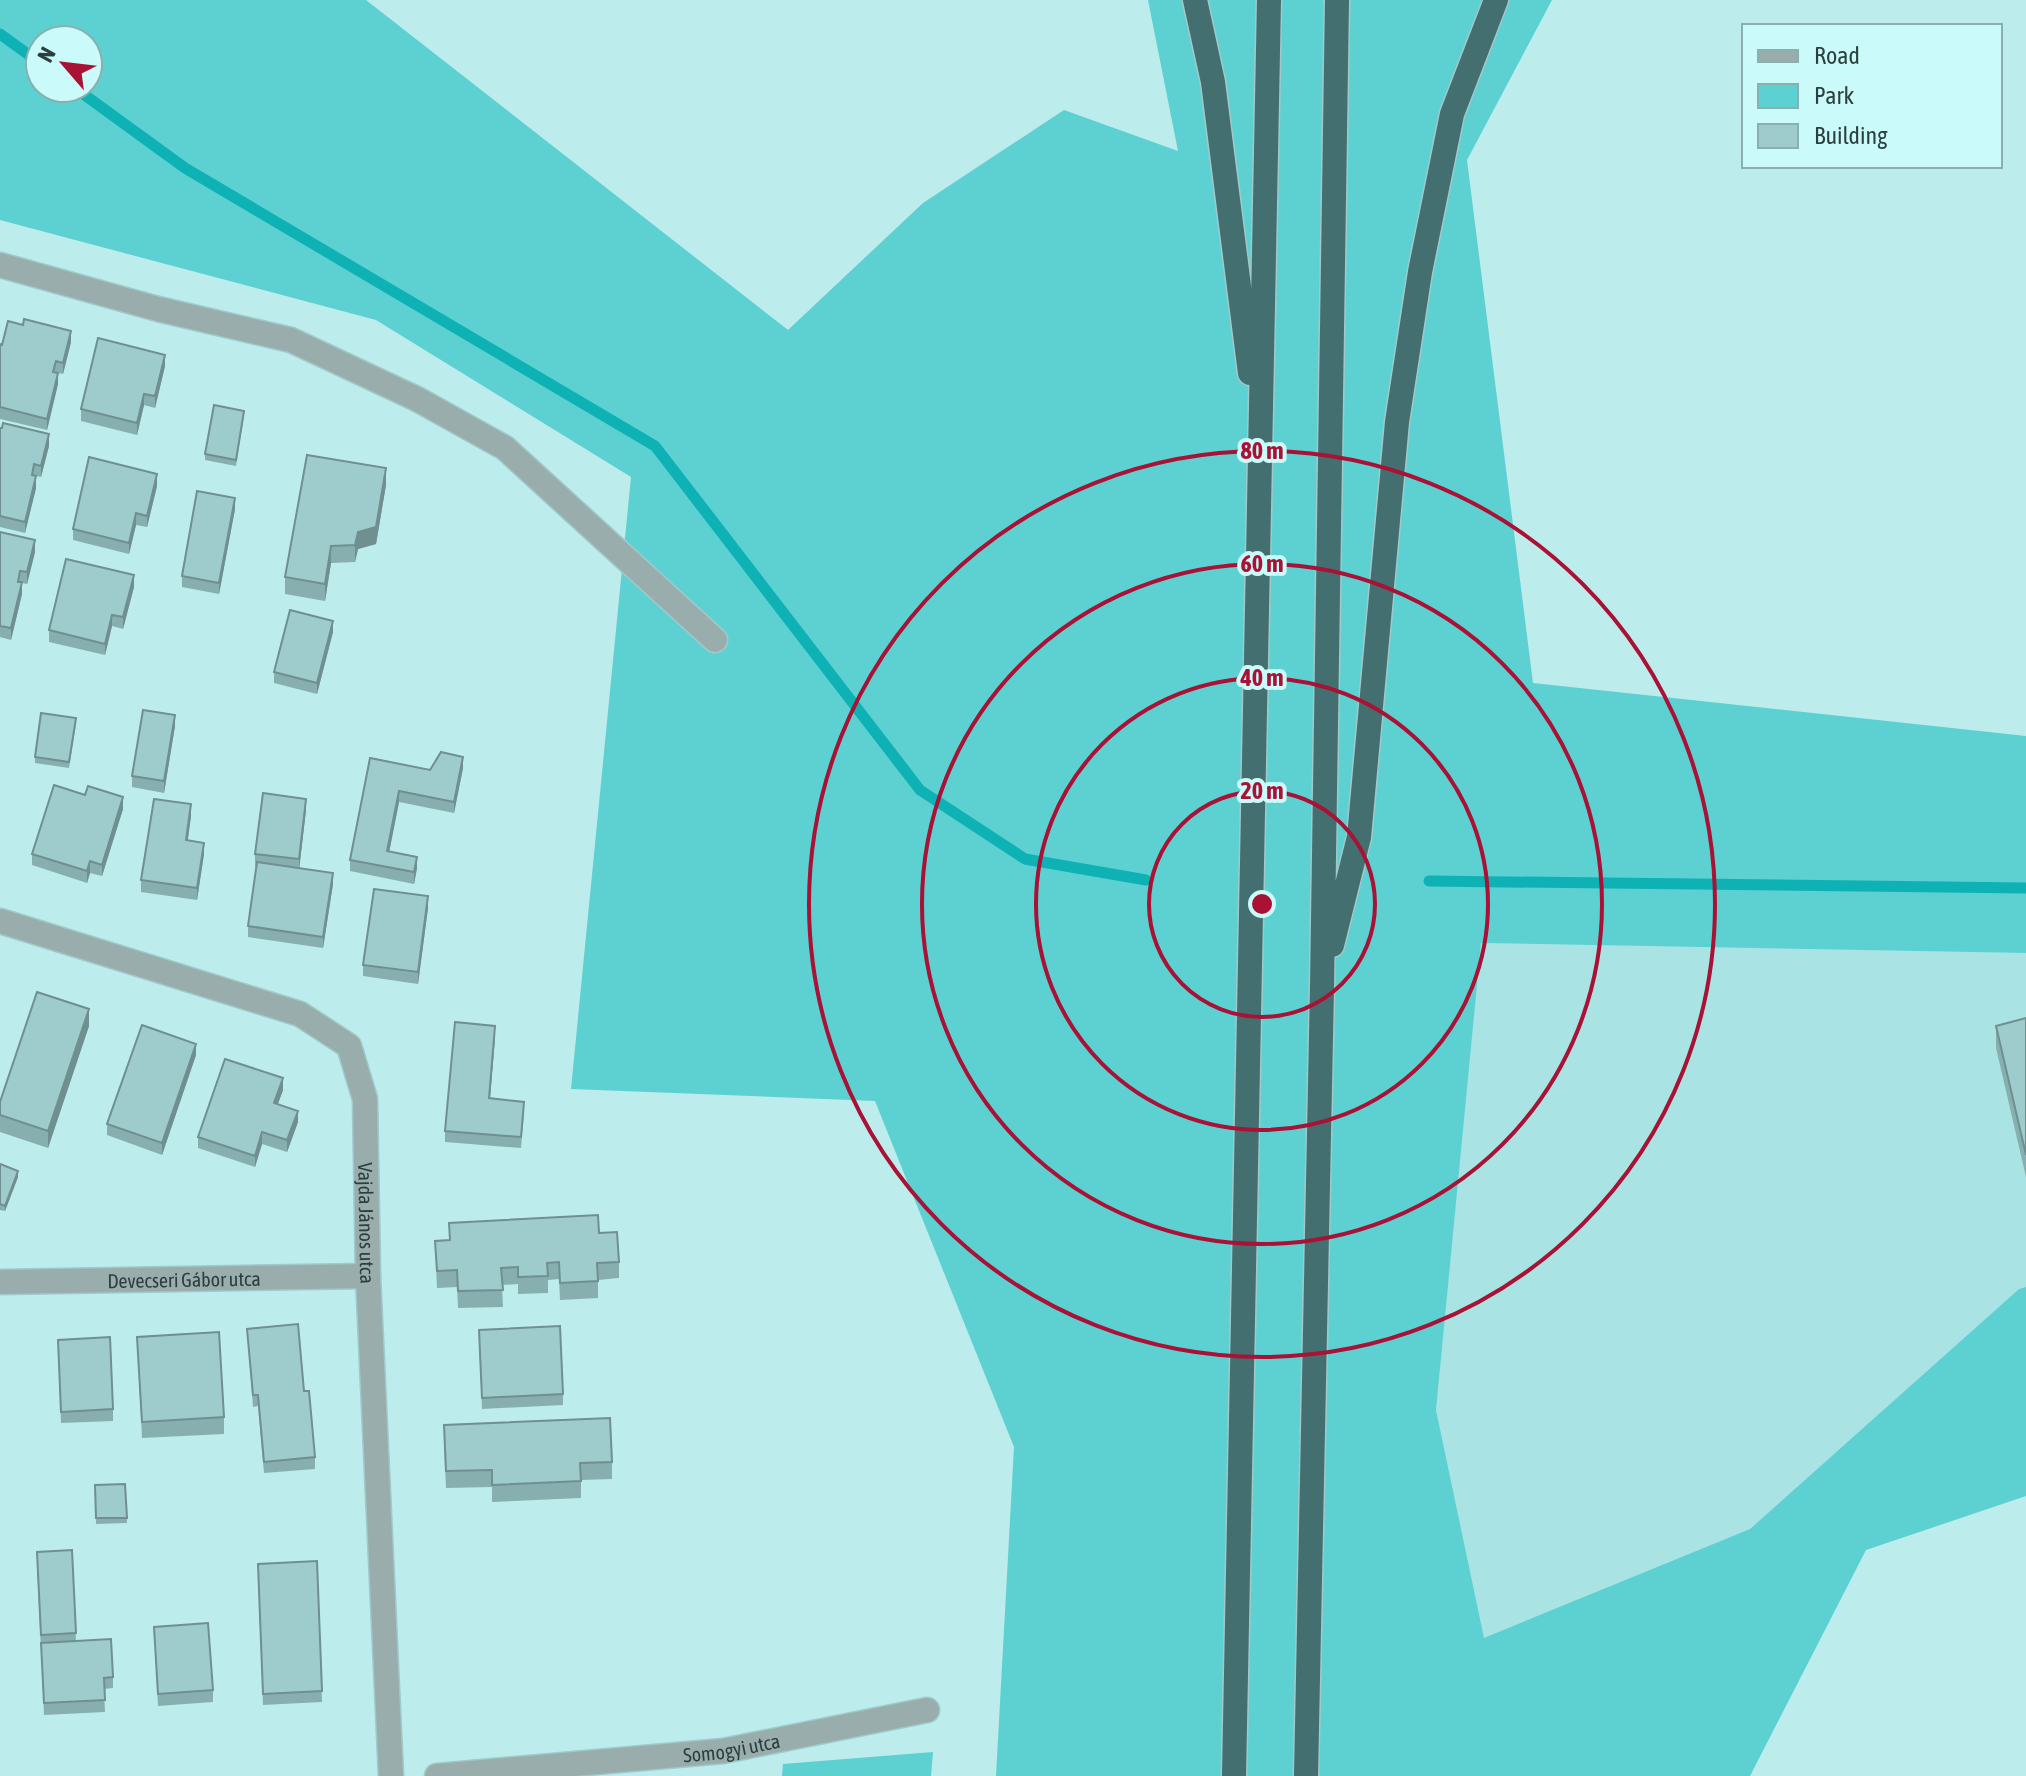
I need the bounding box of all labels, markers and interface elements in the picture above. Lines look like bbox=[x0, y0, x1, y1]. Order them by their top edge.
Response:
north arrow bbox=[24, 24, 104, 104]
legend bbox=[1742, 24, 2002, 168]
text: Road bbox=[1814, 42, 1860, 69]
text: N bbox=[32, 43, 61, 66]
text: Park bbox=[1814, 82, 1855, 109]
text: Building bbox=[1814, 122, 1888, 149]
text: 80 m bbox=[1240, 437, 1284, 464]
text: 60 m bbox=[1240, 550, 1284, 577]
text: 40 m bbox=[1239, 664, 1284, 691]
text: 20 m bbox=[1240, 777, 1284, 804]
centre of rings bbox=[1248, 890, 1276, 918]
street label: Vajda János utca bbox=[355, 1162, 380, 1284]
street label: Devecseri Gábor utca bbox=[107, 1266, 261, 1292]
street label: Somogyi utca bbox=[682, 1728, 782, 1766]

